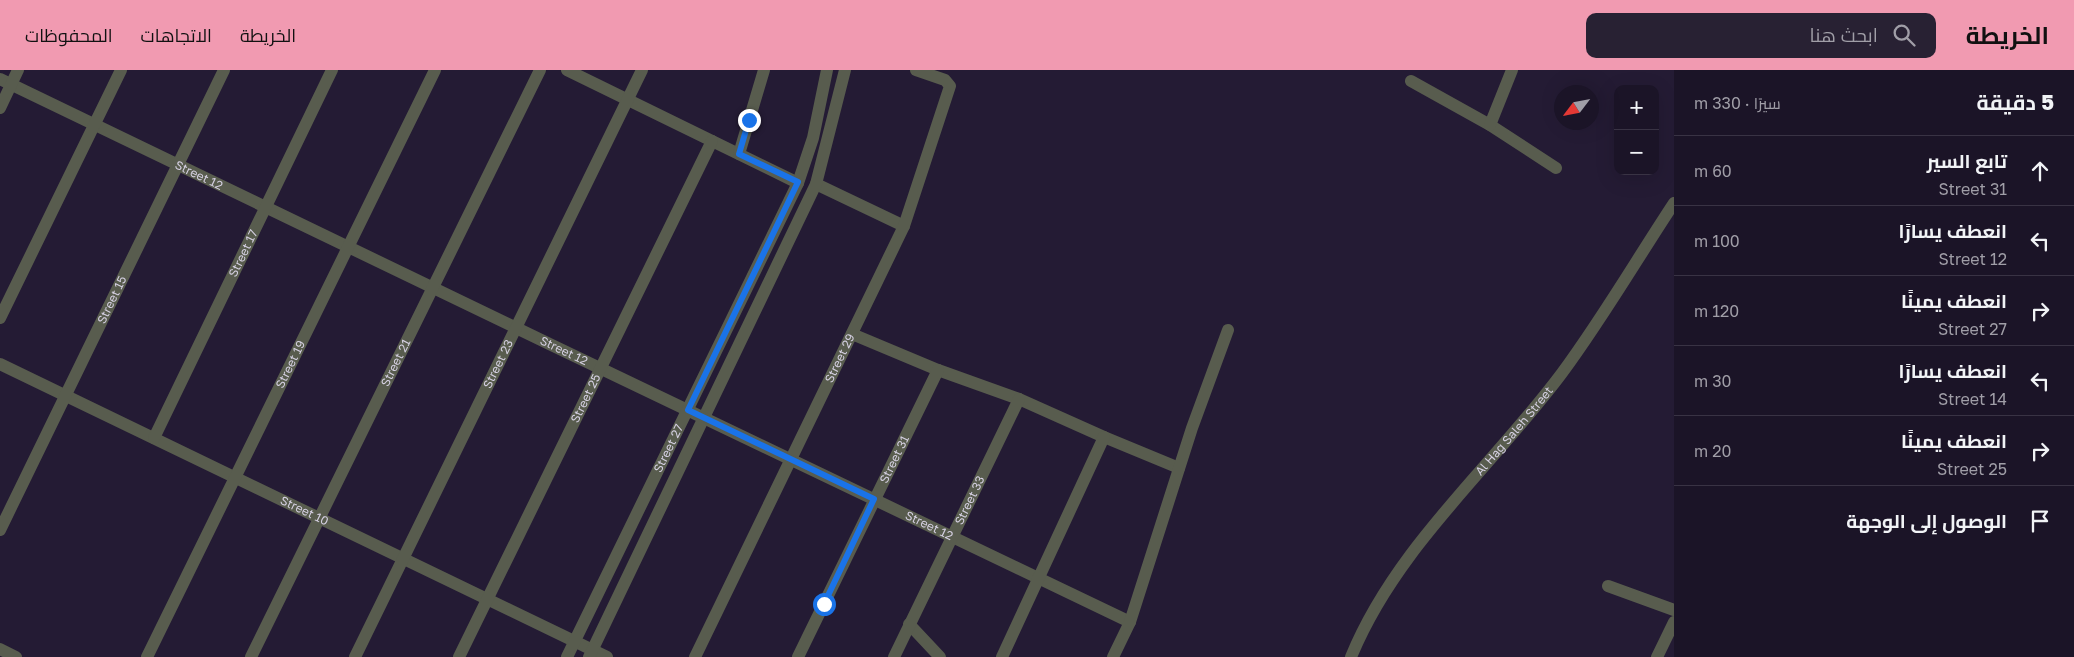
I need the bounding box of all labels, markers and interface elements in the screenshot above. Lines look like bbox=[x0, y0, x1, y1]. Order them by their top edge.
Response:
search box bbox=[1586, 13, 1936, 58]
text: الخريطة bbox=[1966, 20, 2049, 49]
icon: search bbox=[1890, 21, 1918, 49]
text: ابحث هنا bbox=[1810, 23, 1878, 46]
text: المحفوظات bbox=[25, 24, 113, 46]
text: الاتجاهات bbox=[141, 24, 212, 46]
text: الخريطة bbox=[240, 24, 296, 46]
north arrow bbox=[1554, 85, 1599, 130]
map controls bbox=[1614, 85, 1659, 175]
button: + bbox=[1614, 85, 1659, 130]
text: 5 دقيقة bbox=[1977, 89, 2054, 115]
text: سيرًا · 330 m bbox=[1694, 93, 1781, 113]
route end bbox=[738, 109, 761, 132]
button: − bbox=[1614, 130, 1659, 175]
text: تابع السير bbox=[1927, 149, 2007, 172]
street label: Street 12 bbox=[173, 157, 226, 193]
icon: ahead bbox=[2026, 157, 2054, 185]
text: 60 m bbox=[1694, 161, 1732, 181]
text: Street 31 bbox=[1939, 179, 2007, 199]
text: انعطف يسارًا bbox=[1899, 219, 2007, 242]
street label: Street 17 bbox=[225, 227, 261, 279]
icon: left bbox=[2026, 227, 2054, 255]
text: 100 m bbox=[1694, 231, 1740, 251]
text: Street 12 bbox=[1939, 249, 2007, 269]
street label: Street 15 bbox=[94, 273, 130, 326]
text: انعطف يمينًا bbox=[1901, 289, 2007, 312]
icon: right bbox=[2026, 297, 2054, 325]
text: 120 m bbox=[1694, 301, 1739, 321]
text: Street 27 bbox=[1938, 319, 2007, 339]
street label: Street 29 bbox=[821, 331, 858, 385]
street label: Street 12 bbox=[538, 333, 591, 368]
street label: Street 21 bbox=[377, 336, 414, 389]
street label: Street 23 bbox=[479, 337, 516, 391]
street label: Street 19 bbox=[272, 338, 308, 391]
text: انعطف يسارًا bbox=[1899, 359, 2007, 382]
icon: left bbox=[2026, 367, 2054, 395]
street label: Street 25 bbox=[567, 371, 604, 425]
text: 30 m bbox=[1694, 371, 1731, 391]
street label: Al Hag Saleh Street bbox=[1472, 383, 1556, 478]
text: Street 14 bbox=[1938, 389, 2007, 409]
street label: Street 27 bbox=[650, 422, 686, 475]
text: انعطف يمينًا bbox=[1901, 429, 2007, 452]
street label: Street 31 bbox=[876, 432, 912, 485]
icon: right bbox=[2026, 437, 2054, 465]
text: 20 m bbox=[1694, 441, 1731, 461]
text: Street 25 bbox=[1937, 459, 2007, 479]
street label: Street 33 bbox=[951, 473, 988, 527]
street label: Street 10 bbox=[278, 492, 331, 529]
street label: Street 12 bbox=[903, 507, 956, 543]
icon: arrive bbox=[2026, 507, 2054, 535]
text: الوصول إلى الوجهة bbox=[1846, 509, 2007, 532]
route start bbox=[813, 593, 836, 616]

